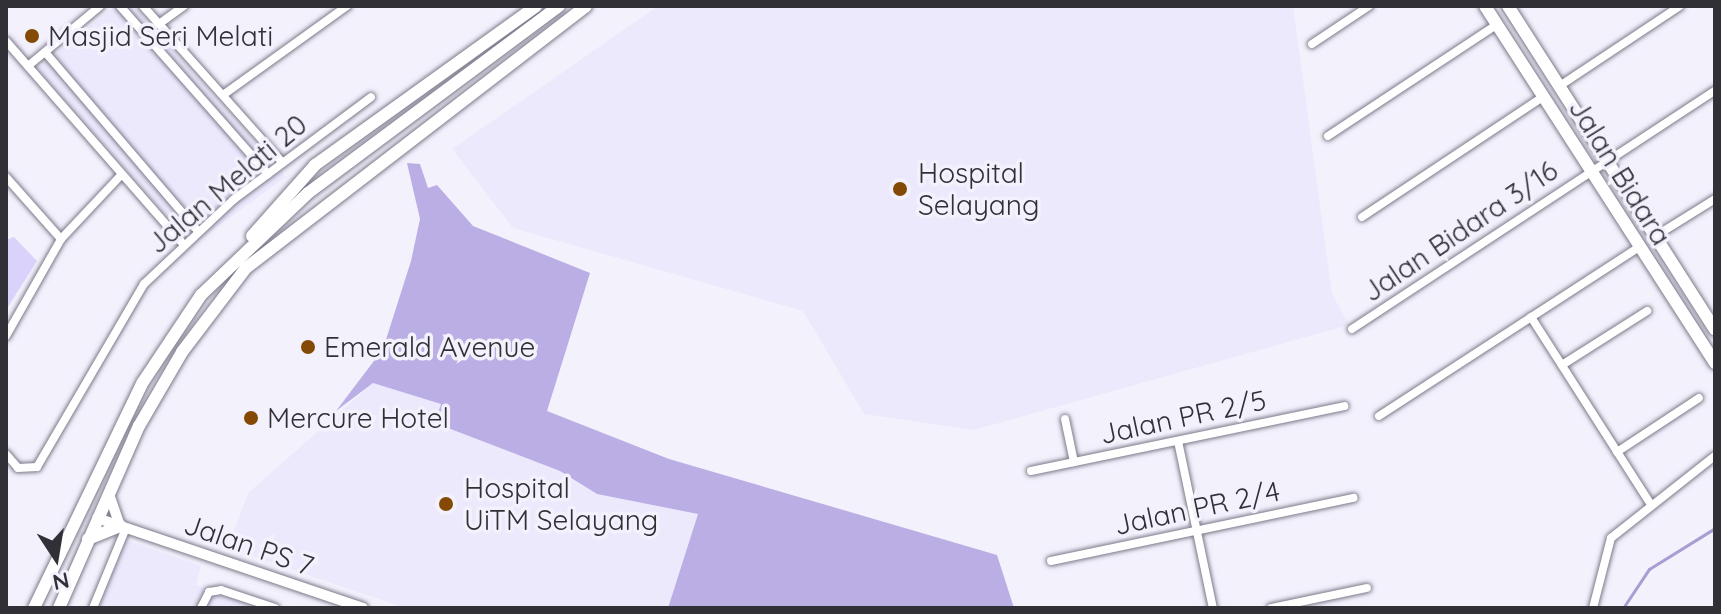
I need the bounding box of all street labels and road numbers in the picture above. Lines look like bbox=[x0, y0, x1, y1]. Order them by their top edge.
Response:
street label: Jalan Bidara bbox=[1562, 93, 1678, 251]
street label: Jalan Melati 20 bbox=[140, 108, 314, 260]
street label: Jalan Bidara 3/16 bbox=[1356, 153, 1564, 309]
street label: Jalan PR 2/5 bbox=[1097, 383, 1269, 451]
street label: Jalan PR 2/4 bbox=[1111, 474, 1283, 542]
street label: Jalan PS 7 bbox=[180, 507, 318, 583]

